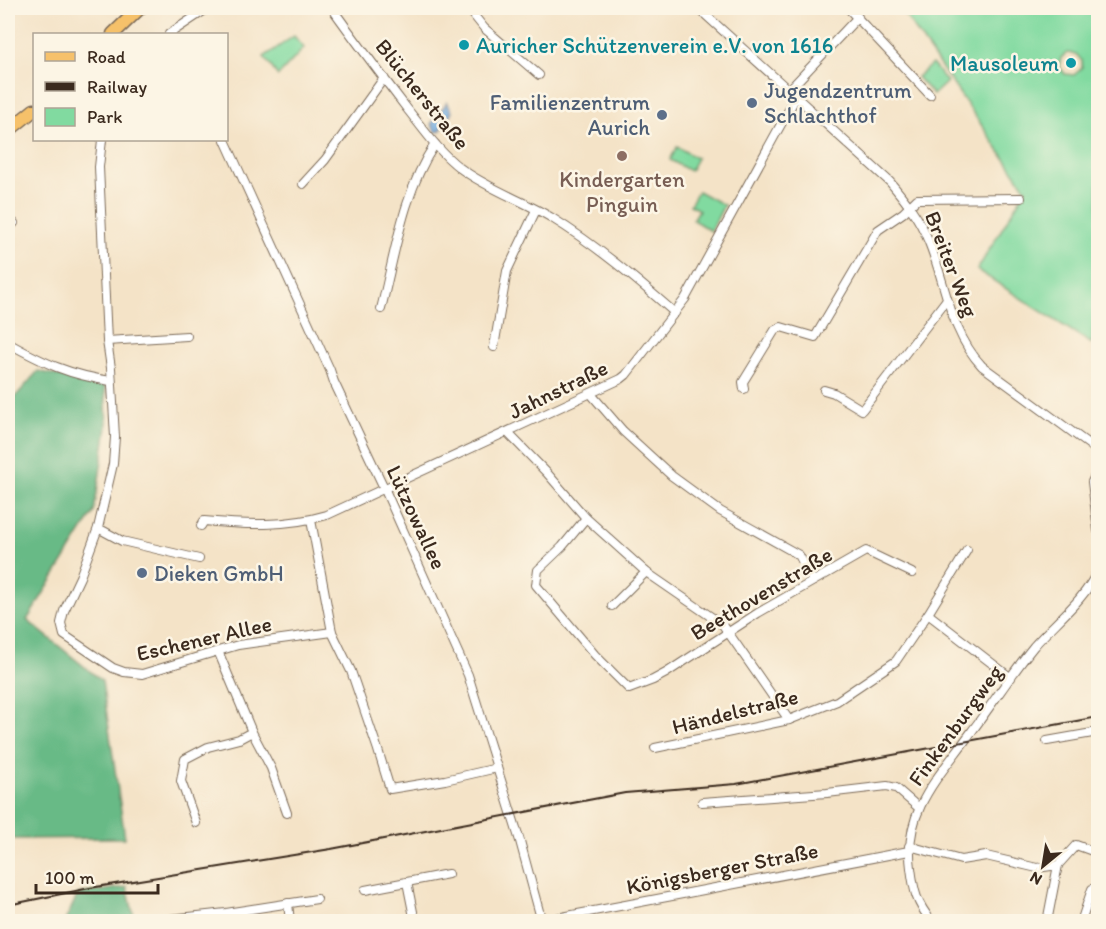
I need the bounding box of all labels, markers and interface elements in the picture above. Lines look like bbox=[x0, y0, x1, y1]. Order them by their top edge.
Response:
place label: Auricher Schützenverein e.V. von 1616 bbox=[476, 32, 833, 59]
legend bbox=[33, 33, 228, 141]
street label: Blücherstraße bbox=[370, 33, 476, 155]
marker: Auricher Schützenverein e.V. von 1616 bbox=[457, 38, 471, 52]
text: Road bbox=[87, 46, 126, 68]
place label: Mausoleum bbox=[950, 50, 1059, 77]
marker: Mausoleum bbox=[1064, 56, 1078, 70]
text: Railway bbox=[87, 76, 148, 98]
place label: Jugendzentrum Schlachthof bbox=[764, 77, 912, 129]
place label: Familienzentrum Aurich bbox=[490, 89, 650, 141]
marker: Jugendzentrum Schlachthof bbox=[745, 96, 759, 110]
text: Park bbox=[87, 106, 122, 128]
marker: Familienzentrum Aurich bbox=[655, 108, 669, 122]
marker: Kindergarten Pinguin bbox=[615, 149, 629, 163]
place label: Kindergarten Pinguin bbox=[559, 166, 685, 218]
street label: Breiter Weg bbox=[919, 207, 984, 322]
street label: Jahnstraße bbox=[504, 354, 612, 425]
street label: Lützowallee bbox=[381, 461, 452, 574]
street label: Beethovenstraße bbox=[685, 540, 837, 646]
place label: Dieken GmbH bbox=[154, 560, 284, 587]
marker: Dieken GmbH bbox=[135, 566, 149, 580]
street label: Eschener Allee bbox=[134, 610, 274, 667]
street label: Finkenburgweg bbox=[902, 659, 1009, 791]
street label: Händelstraße bbox=[669, 683, 801, 740]
north arrow bbox=[1013, 836, 1073, 896]
street label: Königsberger Straße bbox=[624, 837, 820, 900]
scale bar bbox=[36, 857, 158, 895]
text: 100 m bbox=[45, 867, 95, 889]
text: N bbox=[1026, 868, 1045, 889]

